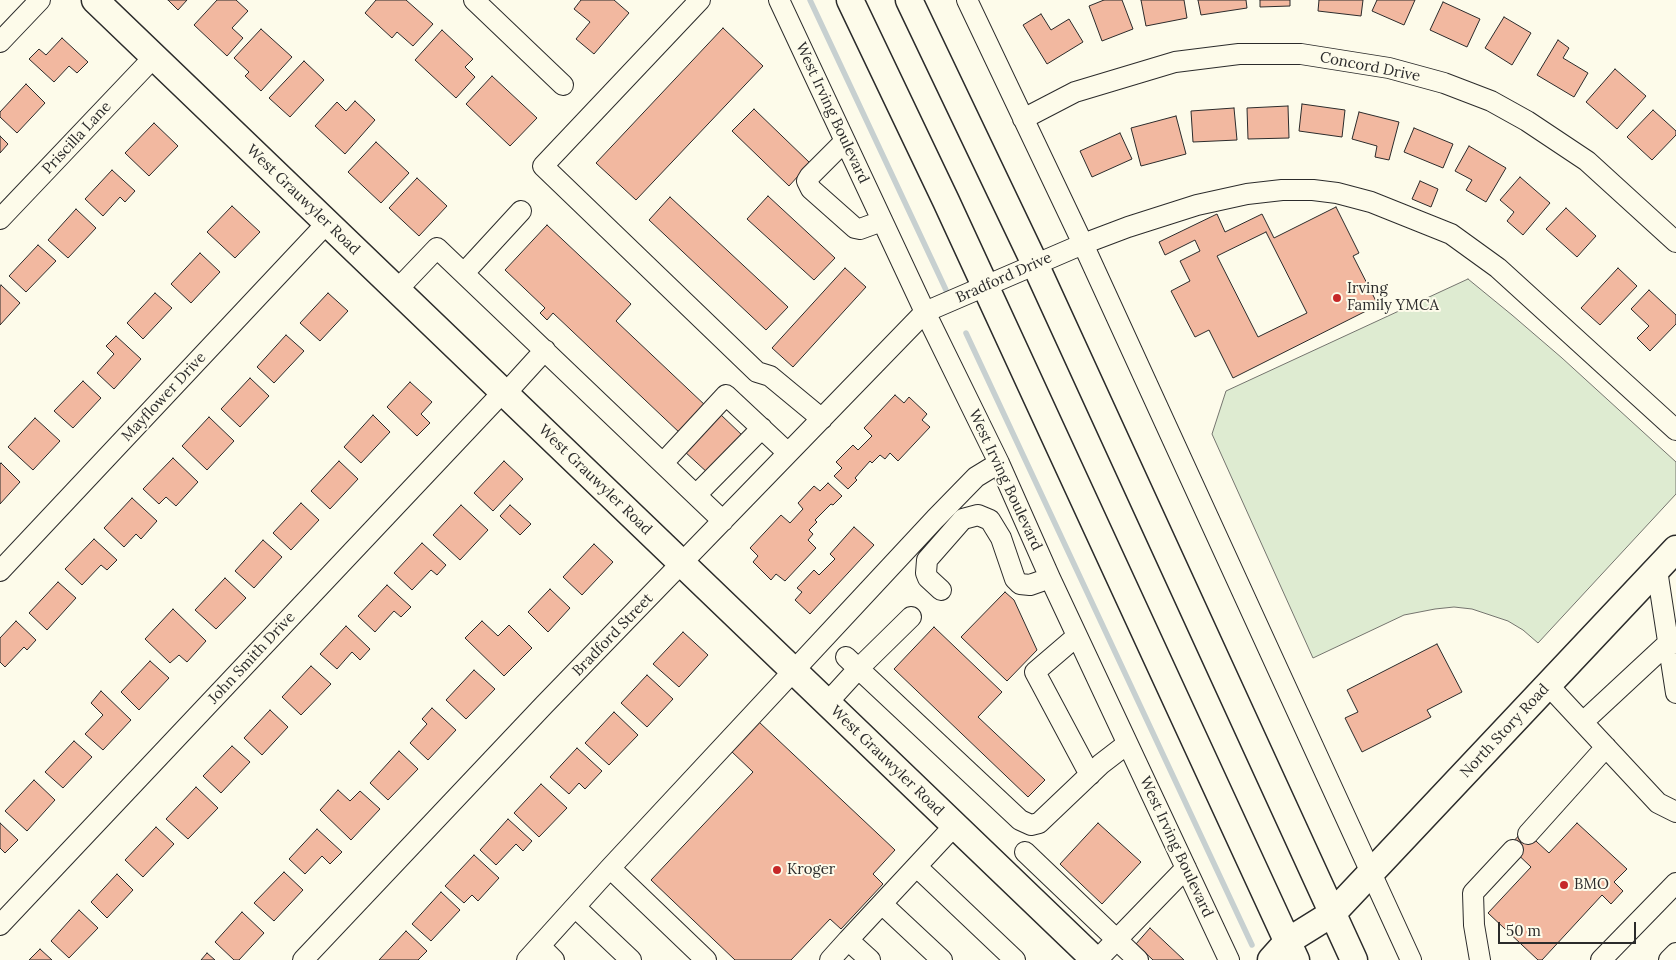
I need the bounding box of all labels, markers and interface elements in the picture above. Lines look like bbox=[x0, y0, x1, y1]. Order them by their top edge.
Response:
street label: West Irving Boulevard bbox=[791, 40, 873, 186]
street label: Concord Drive bbox=[1318, 48, 1422, 86]
street label: Priscilla Lane bbox=[39, 98, 115, 178]
street label: West Grauwyler Road bbox=[243, 141, 363, 259]
street label: Bradford Drive bbox=[953, 249, 1055, 307]
place label: Irving Family YMCA bbox=[1347, 280, 1439, 315]
marker: Irving Family YMCA bbox=[1331, 292, 1343, 304]
street label: Mayflower Drive bbox=[118, 349, 210, 445]
street label: West Irving Boulevard bbox=[964, 407, 1046, 553]
street label: West Grauwyler Road bbox=[535, 421, 655, 539]
street label: Bradford Street bbox=[569, 590, 657, 680]
street label: John Smith Drive bbox=[205, 608, 299, 708]
street label: North Story Road bbox=[1457, 680, 1553, 782]
street label: West Grauwyler Road bbox=[827, 702, 947, 820]
street label: West Irving Boulevard bbox=[1135, 774, 1217, 920]
place label: Kroger bbox=[787, 861, 835, 879]
marker: Kroger bbox=[771, 864, 783, 876]
place label: BMO bbox=[1574, 876, 1609, 894]
marker: BMO bbox=[1558, 879, 1570, 891]
scale bar bbox=[1501, 912, 1638, 944]
text: 50 m bbox=[1506, 921, 1541, 940]

